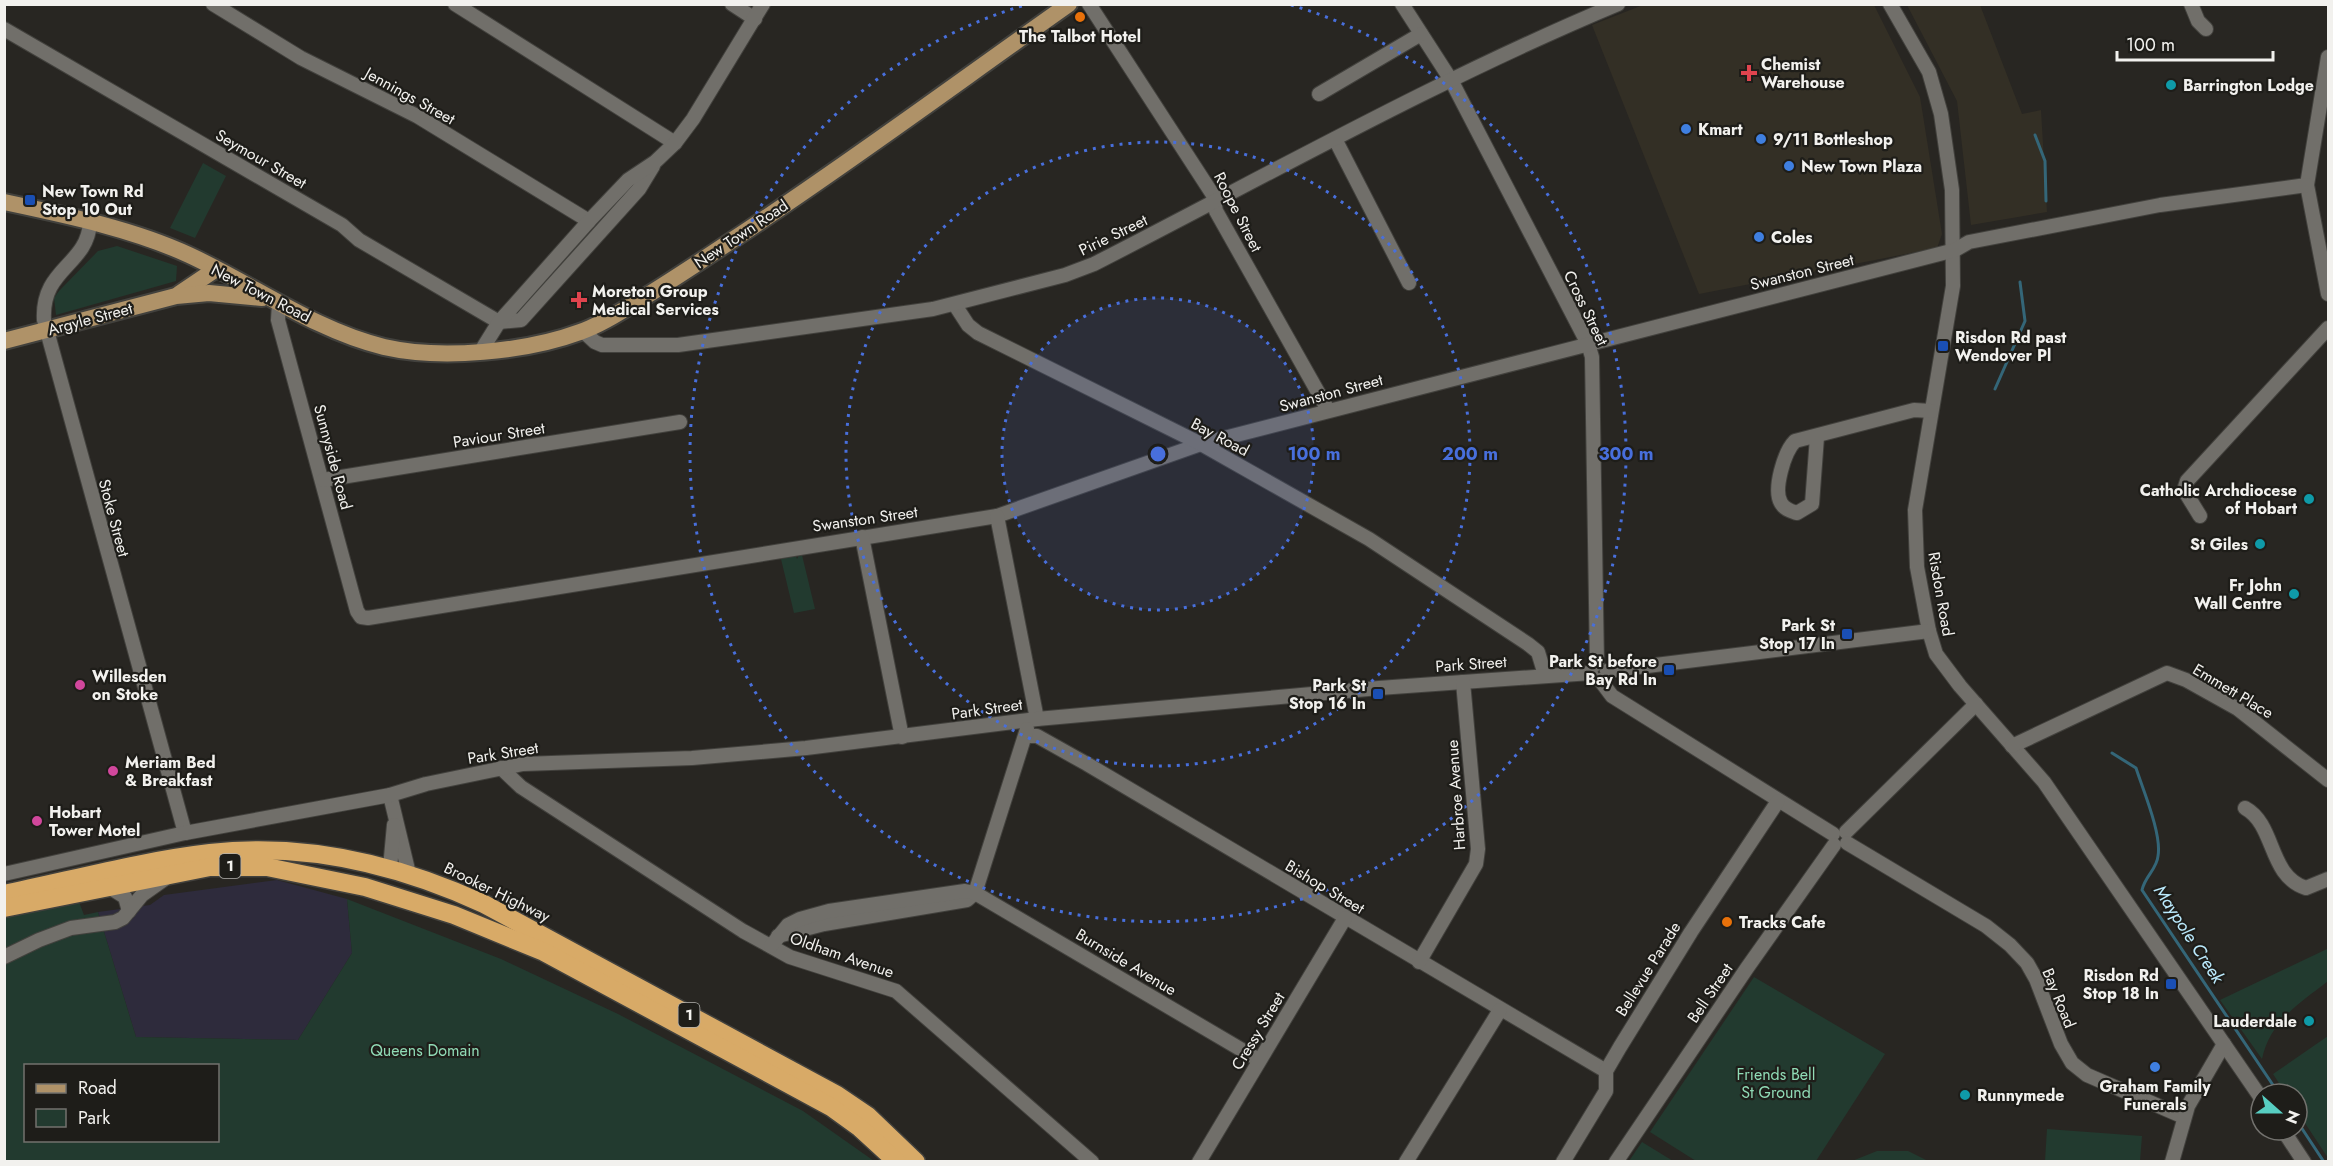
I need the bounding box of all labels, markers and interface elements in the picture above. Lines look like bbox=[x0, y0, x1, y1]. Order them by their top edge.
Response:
marker: The Talbot Hotel bbox=[1073, 10, 1087, 24]
scale bar bbox=[2117, 24, 2273, 62]
place label: The Talbot Hotel bbox=[1019, 25, 1141, 48]
text: 100 m bbox=[2126, 32, 2175, 58]
place label: Chemist Warehouse bbox=[1761, 53, 1845, 94]
street label: Jennings Street bbox=[359, 61, 459, 130]
marker: Chemist Warehouse bbox=[1742, 66, 1756, 80]
place label: Barrington Lodge bbox=[2183, 74, 2314, 97]
marker: Barrington Lodge bbox=[2164, 78, 2178, 92]
place label: Kmart bbox=[1698, 118, 1744, 141]
marker: Kmart bbox=[1679, 122, 1693, 136]
street label: Seymour Street bbox=[211, 124, 311, 195]
place label: 9/11 Bottleshop bbox=[1773, 128, 1893, 151]
marker: 9/11 Bottleshop bbox=[1754, 132, 1768, 146]
place label: New Town Plaza bbox=[1801, 155, 1922, 178]
marker: New Town Plaza bbox=[1782, 159, 1796, 173]
street label: Roope Street bbox=[1208, 168, 1268, 256]
place label: New Town Rd Stop 10 Out bbox=[42, 180, 144, 221]
marker: New Town Rd Stop 10 Out bbox=[23, 193, 37, 207]
street label: New Town Road bbox=[689, 194, 793, 274]
street label: Pirie Street bbox=[1075, 208, 1151, 262]
place label: Coles bbox=[1771, 226, 1812, 249]
marker: Coles bbox=[1752, 230, 1766, 244]
street label: Swanston Street bbox=[1748, 248, 1856, 296]
street label: New Town Road bbox=[207, 258, 315, 328]
street label: Cross Street bbox=[1558, 267, 1614, 349]
place label: Moreton Group Medical Services bbox=[592, 280, 719, 321]
marker: Moreton Group Medical Services bbox=[570, 291, 588, 309]
street label: Argyle Street bbox=[45, 297, 135, 341]
place label: Risdon Rd past Wendover Pl bbox=[1955, 326, 2067, 367]
marker: Risdon Rd past Wendover Pl bbox=[1936, 339, 1950, 353]
street label: Swanston Street bbox=[1277, 368, 1385, 418]
street label: Sunnyside Road bbox=[308, 402, 358, 512]
street label: Bay Road bbox=[1187, 412, 1253, 462]
street label: Paviour Street bbox=[451, 416, 547, 454]
text: 100 m bbox=[1287, 441, 1341, 467]
text: 200 m bbox=[1442, 441, 1498, 467]
text: 300 m bbox=[1598, 441, 1654, 467]
centre of rings bbox=[1148, 444, 1168, 464]
street label: Stoke Street bbox=[93, 477, 135, 559]
place label: Catholic Archdiocese of Hobart bbox=[2140, 479, 2298, 520]
marker: Catholic Archdiocese of Hobart bbox=[2302, 492, 2316, 506]
street label: Swanston Street bbox=[811, 500, 919, 538]
place label: St Giles bbox=[2190, 533, 2248, 556]
marker: St Giles bbox=[2253, 537, 2267, 551]
street label: Risdon Road bbox=[1922, 550, 1960, 638]
place label: Fr John Wall Centre bbox=[2194, 574, 2282, 615]
marker: Fr John Wall Centre bbox=[2287, 587, 2301, 601]
place label: Park St Stop 17 In bbox=[1759, 614, 1836, 655]
marker: Park St Stop 17 In bbox=[1840, 627, 1854, 641]
street label: Park Street bbox=[1435, 650, 1508, 678]
place label: Park St before Bay Rd In bbox=[1549, 650, 1657, 691]
street label: Emmett Place bbox=[2188, 658, 2278, 724]
marker: Park St before Bay Rd In bbox=[1662, 663, 1676, 677]
place label: Willesden on Stoke bbox=[92, 665, 167, 706]
place label: Park St Stop 16 In bbox=[1289, 674, 1367, 715]
marker: Willesden on Stoke bbox=[73, 678, 87, 692]
marker: Park St Stop 16 In bbox=[1371, 687, 1385, 701]
street label: Park Street bbox=[950, 693, 1024, 725]
street label: Park Street bbox=[466, 736, 540, 770]
street label: Harbroe Avenue bbox=[1441, 739, 1471, 851]
place label: Meriam Bed & Breakfast bbox=[125, 751, 216, 792]
marker: Meriam Bed & Breakfast bbox=[106, 764, 120, 778]
place label: Hobart Tower Motel bbox=[49, 801, 140, 842]
marker: Hobart Tower Motel bbox=[30, 814, 44, 828]
road number: 1 bbox=[220, 854, 240, 878]
street label: Bishop Street bbox=[1281, 854, 1369, 920]
street label: Brooker Highway bbox=[440, 856, 555, 928]
water label: Maypole Creek bbox=[2147, 880, 2231, 990]
place label: Tracks Cafe bbox=[1739, 911, 1826, 934]
marker: Tracks Cafe bbox=[1720, 915, 1734, 929]
street label: Bellevue Parade bbox=[1610, 917, 1686, 1021]
street label: Burnside Avenue bbox=[1071, 923, 1181, 1001]
street label: Oldham Avenue bbox=[787, 926, 897, 984]
street label: Bell Street bbox=[1682, 958, 1738, 1027]
place label: Risdon Rd Stop 18 In bbox=[2083, 964, 2159, 1005]
street label: Bay Road bbox=[2037, 965, 2081, 1031]
marker: Risdon Rd Stop 18 In bbox=[2164, 977, 2178, 991]
street label: Cressy Street bbox=[1226, 988, 1290, 1074]
road number: 1 bbox=[678, 1003, 700, 1027]
place label: Lauderdale bbox=[2213, 1010, 2297, 1033]
marker: Lauderdale bbox=[2302, 1014, 2316, 1028]
park label: Queens Domain bbox=[370, 1039, 480, 1062]
marker: Graham Family Funerals bbox=[2148, 1060, 2162, 1074]
park label: Friends Bell St Ground bbox=[1737, 1063, 1815, 1104]
legend bbox=[24, 1064, 219, 1142]
text: Road bbox=[78, 1075, 117, 1101]
place label: Graham Family Funerals bbox=[2099, 1075, 2211, 1116]
north arrow bbox=[2249, 1082, 2309, 1142]
place label: Runnymede bbox=[1977, 1084, 2065, 1107]
marker: Runnymede bbox=[1958, 1088, 1972, 1102]
text: Park bbox=[78, 1105, 110, 1131]
text: N bbox=[2280, 1107, 2306, 1127]

